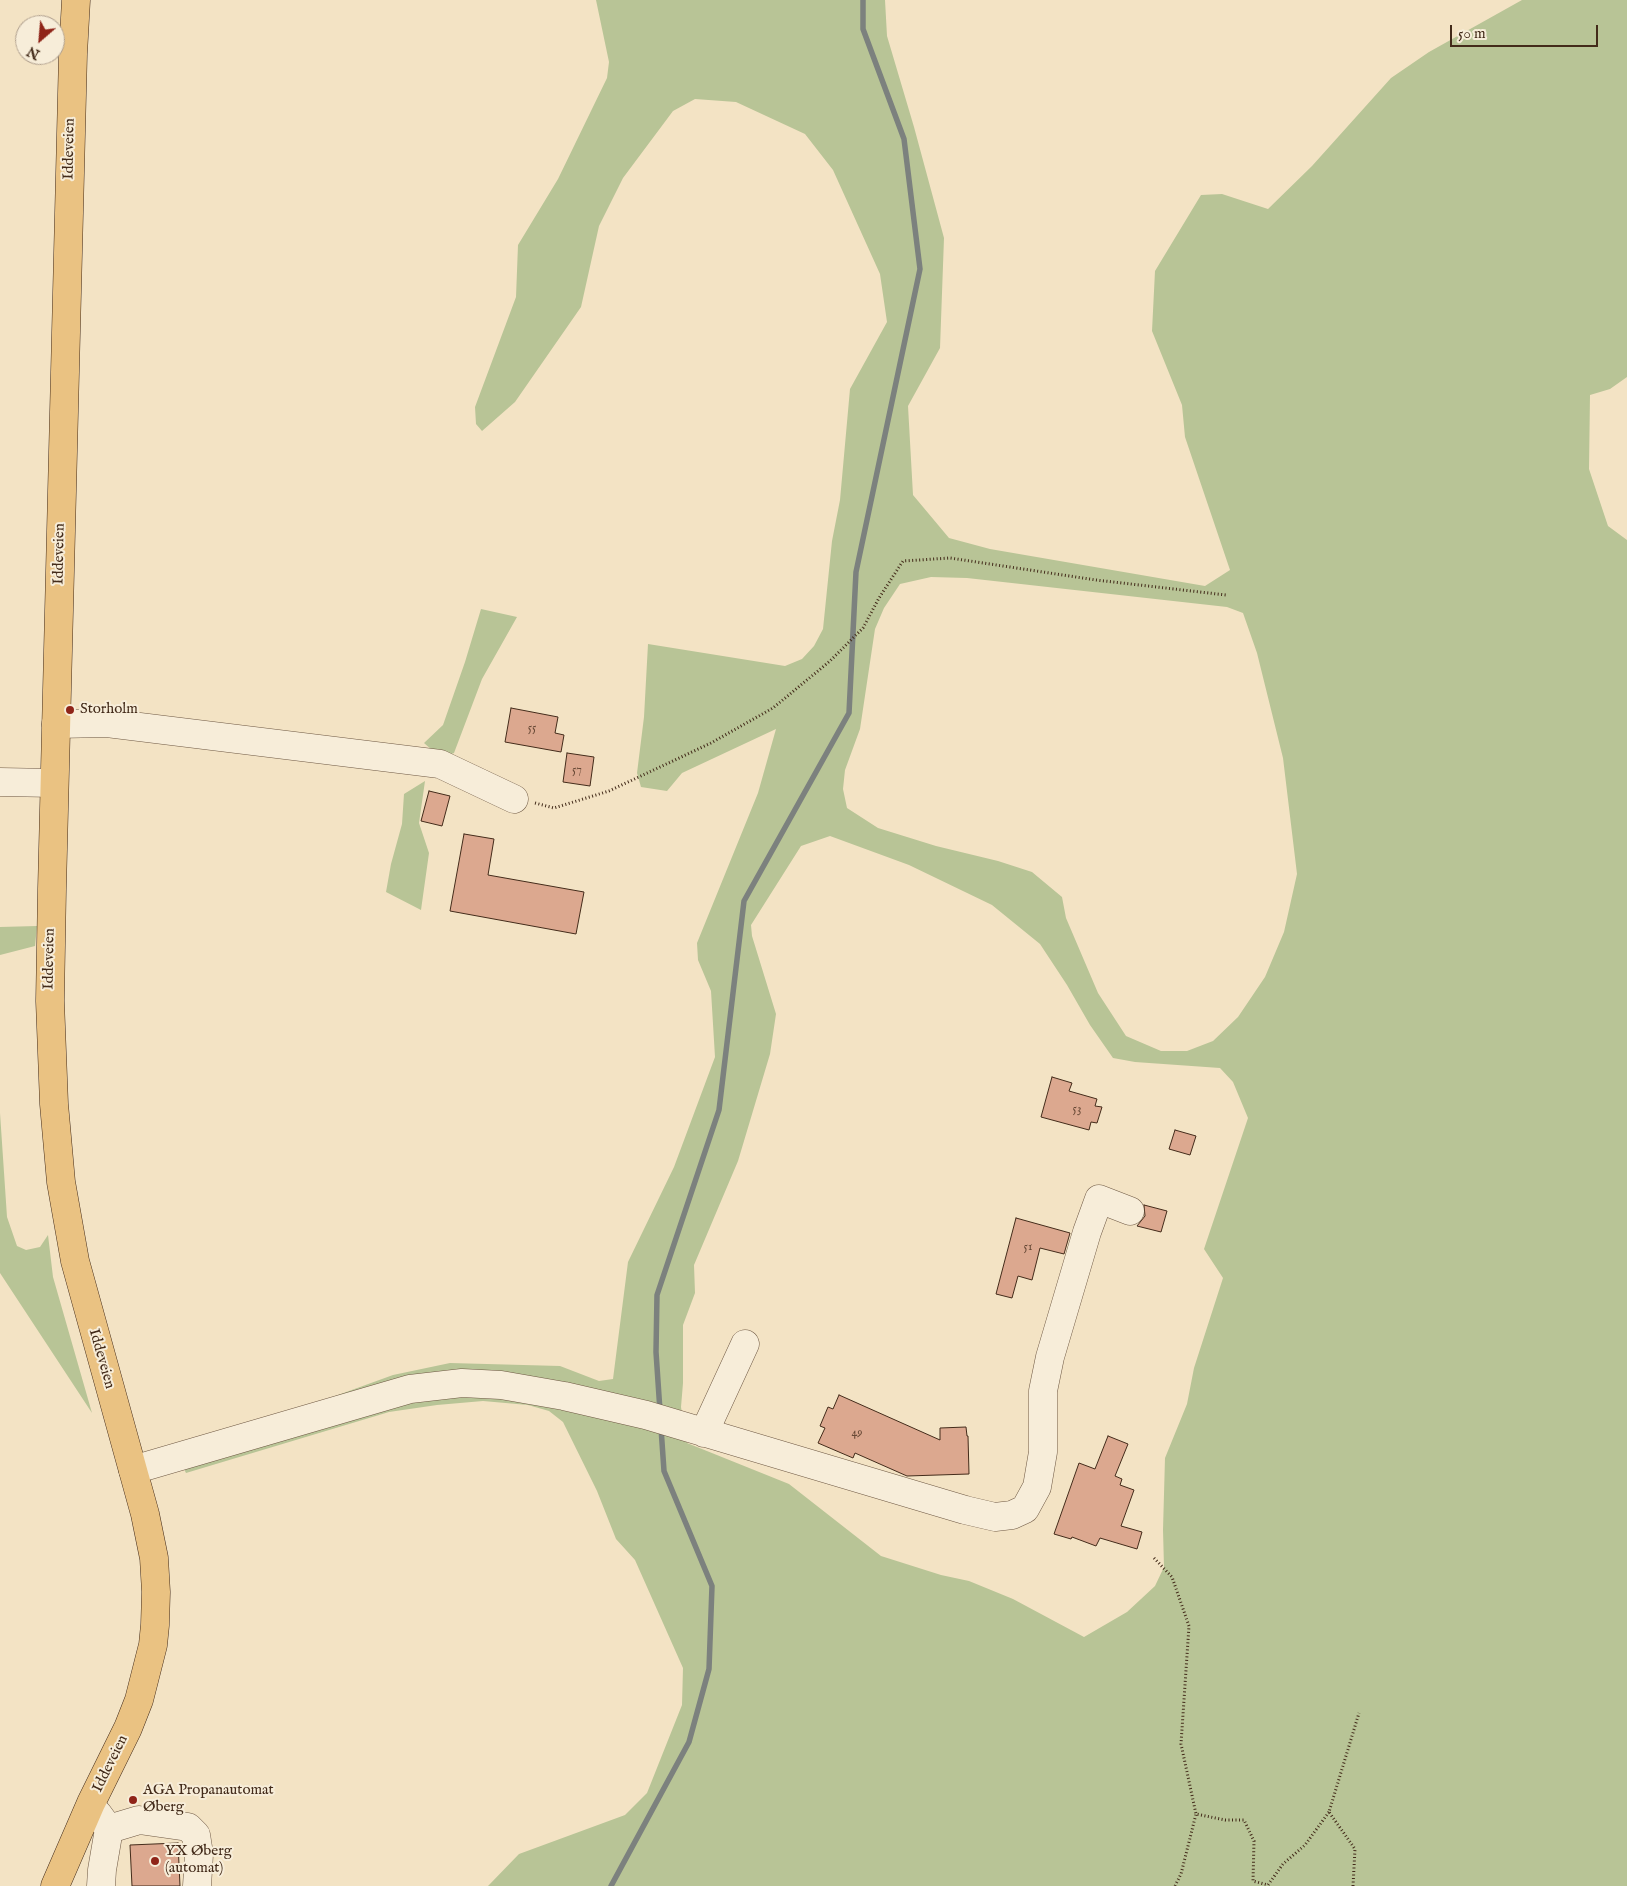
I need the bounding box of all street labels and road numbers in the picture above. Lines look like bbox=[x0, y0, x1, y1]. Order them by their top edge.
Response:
street label: Iddeveien bbox=[60, 118, 80, 180]
street label: Iddeveien bbox=[50, 523, 70, 585]
street label: Iddeveien bbox=[40, 928, 60, 990]
street label: Iddeveien bbox=[84, 1327, 118, 1391]
street label: Iddeveien bbox=[89, 1732, 133, 1796]

